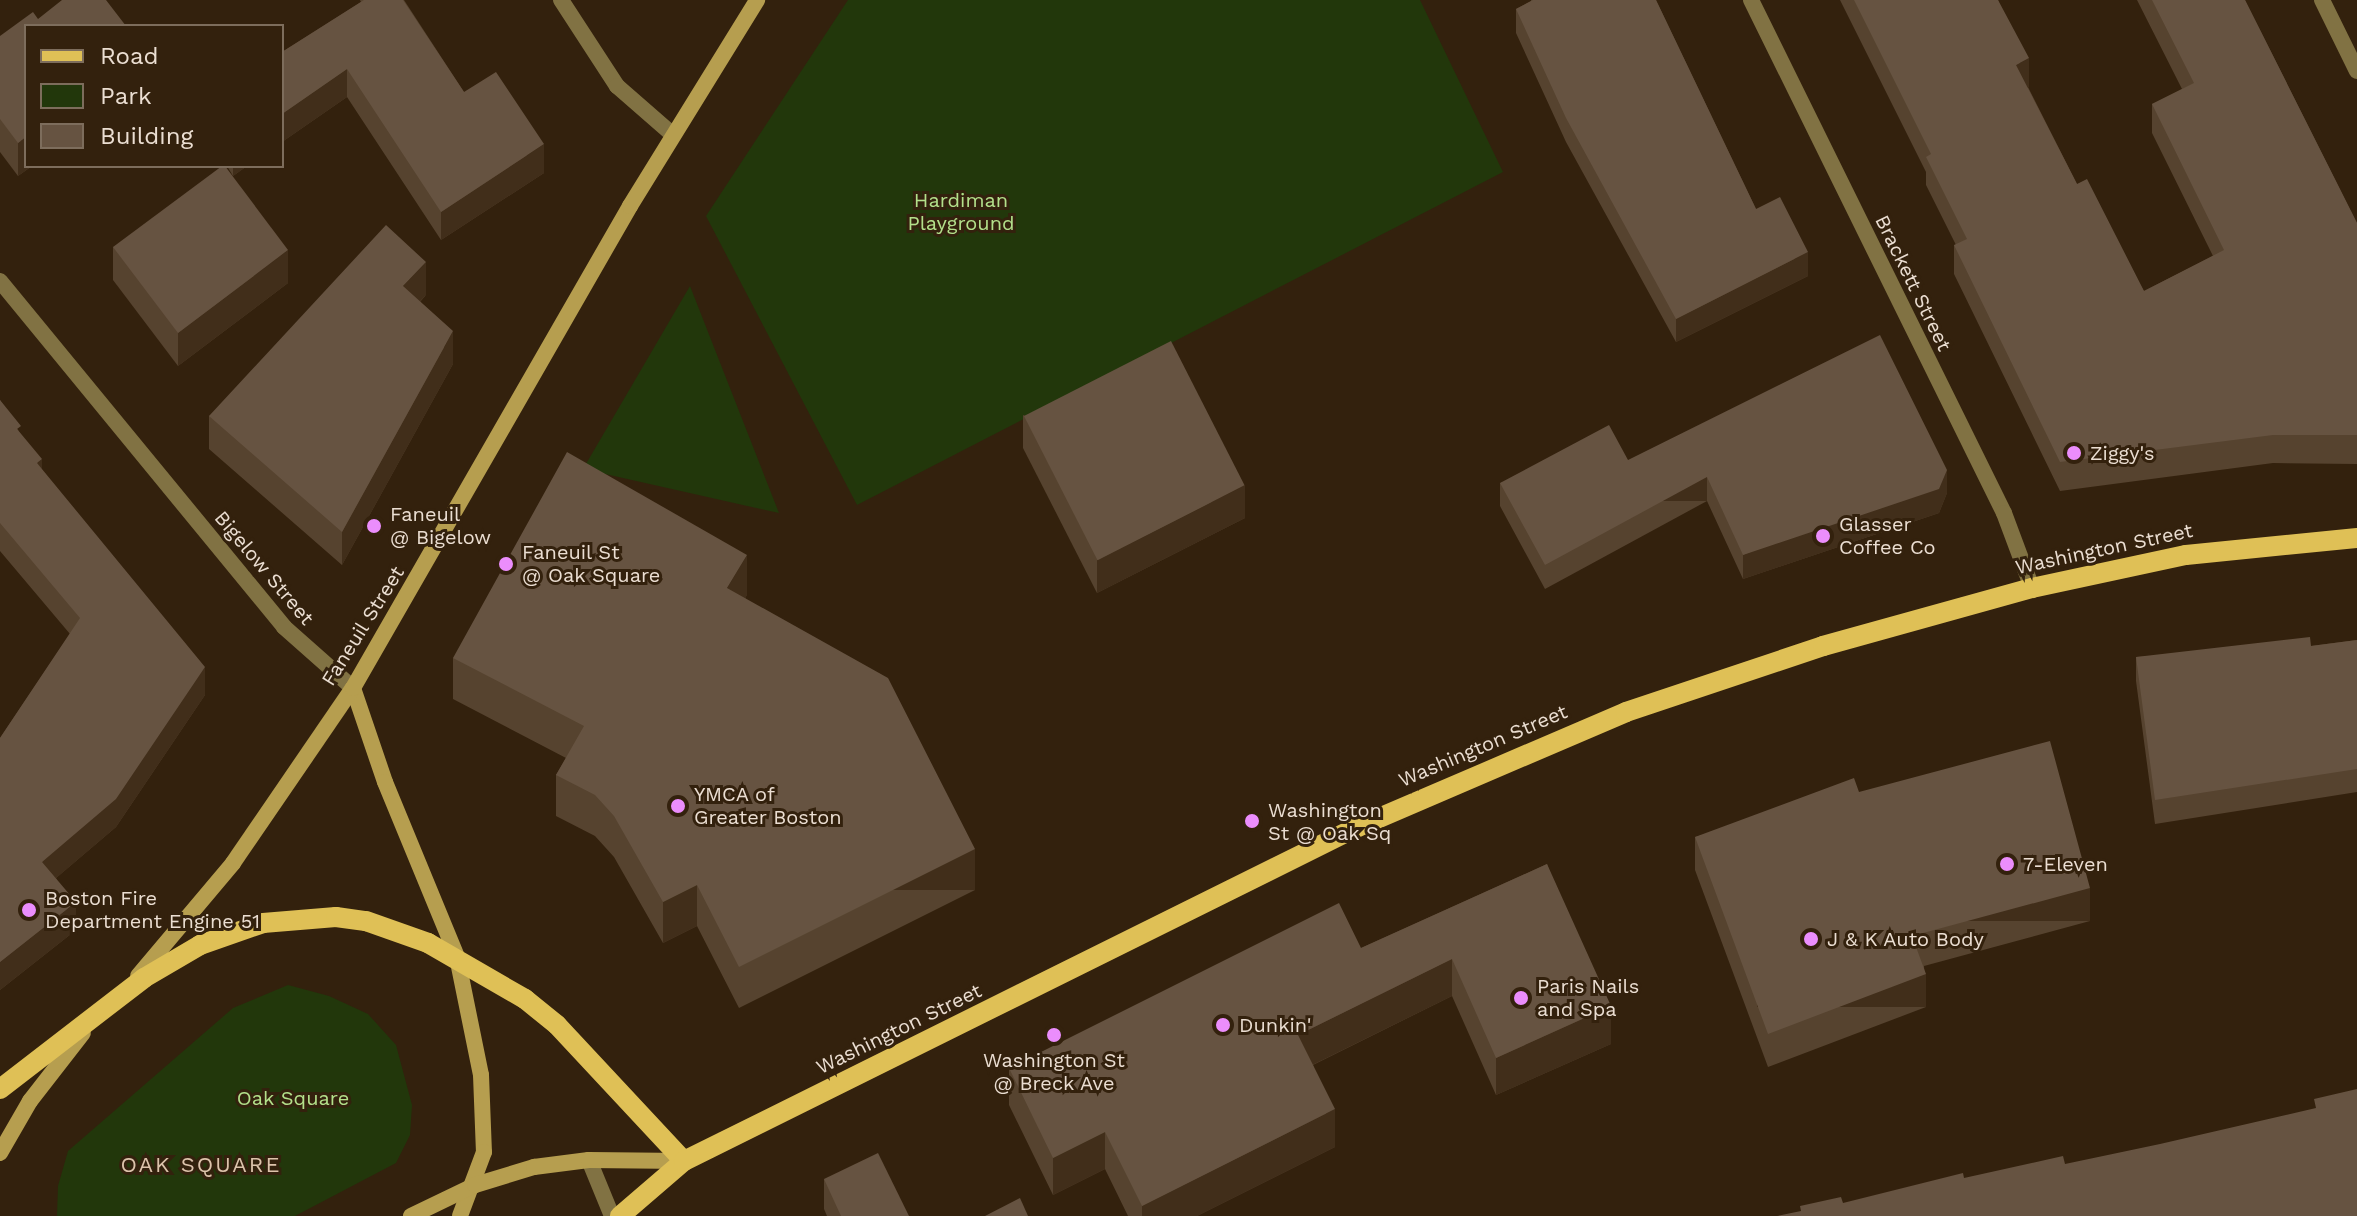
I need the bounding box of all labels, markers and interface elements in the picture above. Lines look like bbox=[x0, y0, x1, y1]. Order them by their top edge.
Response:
legend bbox=[24, 24, 284, 168]
text: Road bbox=[100, 42, 159, 70]
text: Park bbox=[100, 82, 152, 110]
text: Building bbox=[100, 122, 193, 150]
park label: Hardiman Playground bbox=[907, 189, 1015, 236]
street label: Brackett Street bbox=[1870, 211, 1956, 355]
place label: Ziggy's bbox=[2090, 441, 2154, 465]
marker: Ziggy's bbox=[2065, 444, 2083, 462]
place label: Faneuil @ Bigelow bbox=[390, 502, 491, 549]
street label: Bigelow Street bbox=[209, 506, 319, 630]
place label: Glasser Coffee Co bbox=[1839, 512, 1936, 559]
marker: Faneuil @ Bigelow bbox=[365, 517, 383, 535]
street label: Washington Street bbox=[2013, 518, 2195, 580]
marker: Glasser Coffee Co bbox=[1814, 527, 1832, 545]
place label: Faneuil St @ Oak Square bbox=[522, 540, 661, 587]
marker: Faneuil St @ Oak Square bbox=[497, 555, 515, 573]
street label: Faneuil Street bbox=[316, 561, 410, 691]
street label: Washington Street bbox=[1395, 700, 1571, 792]
place label: YMCA of Greater Boston bbox=[694, 782, 842, 829]
marker: YMCA of Greater Boston bbox=[669, 797, 687, 815]
place label: Washington St @ Oak Sq bbox=[1268, 798, 1392, 845]
marker: Washington St @ Oak Sq bbox=[1243, 812, 1261, 830]
place label: 7-Eleven bbox=[2023, 852, 2108, 876]
marker: 7-Eleven bbox=[1998, 855, 2016, 873]
place label: Boston Fire Department Engine 51 bbox=[45, 886, 260, 933]
marker: Boston Fire Department Engine 51 bbox=[20, 901, 38, 919]
place label: J & K Auto Body bbox=[1827, 927, 1985, 951]
marker: J & K Auto Body bbox=[1802, 930, 1820, 948]
place label: Paris Nails and Spa bbox=[1537, 974, 1639, 1021]
street label: Washington Street bbox=[812, 979, 986, 1079]
marker: Paris Nails and Spa bbox=[1512, 989, 1530, 1007]
place label: Dunkin' bbox=[1239, 1013, 1311, 1037]
marker: Dunkin' bbox=[1214, 1016, 1232, 1034]
marker: Washington St @ Breck Ave bbox=[1045, 1026, 1063, 1044]
place label: Washington St @ Breck Ave bbox=[983, 1048, 1125, 1095]
park label: Oak Square bbox=[237, 1086, 349, 1110]
district label: OAK SQUARE bbox=[120, 1152, 282, 1178]

